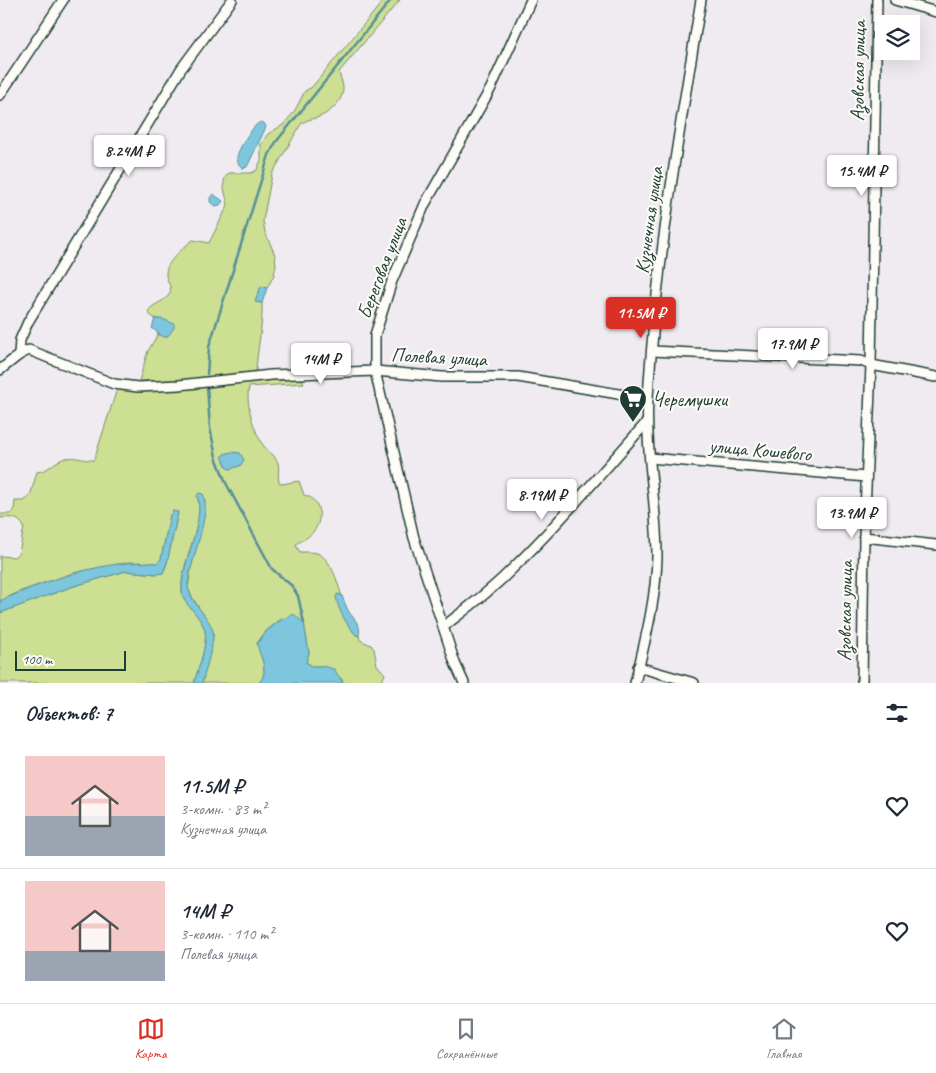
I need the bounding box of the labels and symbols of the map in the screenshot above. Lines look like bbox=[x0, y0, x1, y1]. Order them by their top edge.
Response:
street label: Азовская улица bbox=[845, 19, 872, 122]
pin: 8.24M ₽ bbox=[83, 134, 175, 177]
pin: 15.4M ₽ bbox=[816, 154, 908, 197]
street label: Кузнечная улица bbox=[629, 164, 670, 275]
street label: Береговая улица bbox=[351, 212, 413, 322]
pin: 11.5M ₽ bbox=[595, 296, 687, 339]
pin: 17.9M ₽ bbox=[747, 328, 839, 370]
pin: 14M ₽ bbox=[286, 342, 356, 385]
street label: Полевая улица bbox=[391, 342, 489, 372]
supermarket icon: Черемушки bbox=[618, 384, 648, 423]
place label: Черемушки bbox=[652, 387, 729, 412]
street label: улица Кошевого bbox=[707, 433, 813, 467]
pin: 8.19M ₽ bbox=[496, 478, 588, 521]
pin: 13.9M ₽ bbox=[806, 496, 898, 539]
street label: Азовская улица bbox=[832, 559, 859, 662]
scale bar bbox=[15, 648, 126, 671]

